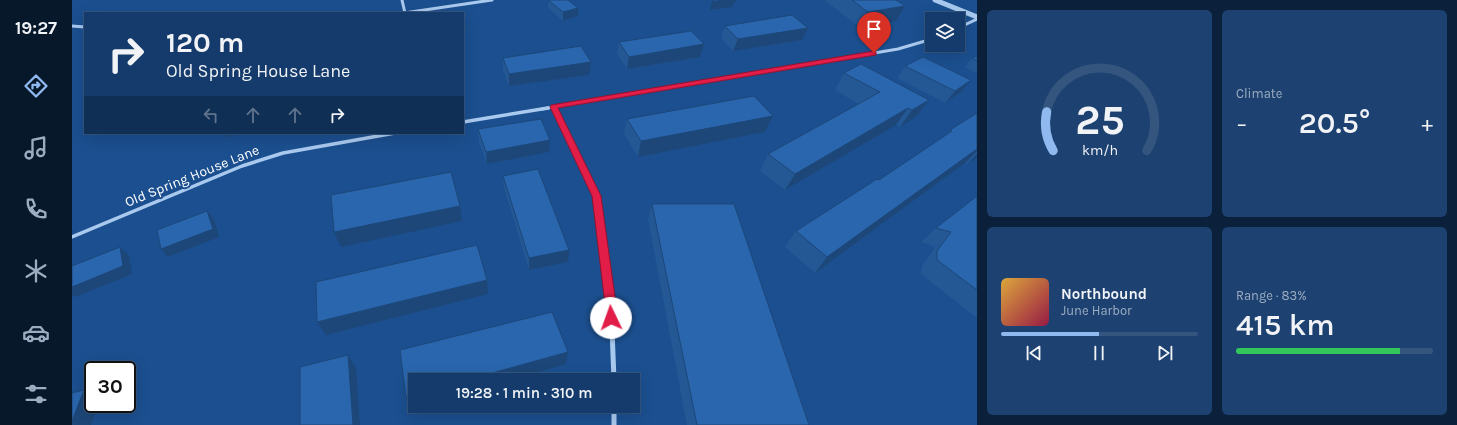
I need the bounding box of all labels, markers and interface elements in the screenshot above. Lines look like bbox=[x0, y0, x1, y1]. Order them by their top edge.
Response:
pin bbox=[857, 12, 891, 53]
map controls bbox=[925, 12, 965, 52]
button: layers bbox=[925, 12, 965, 52]
text: 19:27 bbox=[15, 17, 57, 39]
icon: arrive bbox=[863, 18, 885, 40]
text: 120 m bbox=[166, 26, 244, 59]
icon: right bbox=[100, 28, 152, 80]
text: Old Spring House Lane bbox=[166, 60, 350, 82]
icon: directions bbox=[22, 72, 50, 100]
text: Climate bbox=[1236, 86, 1282, 101]
text: 25 bbox=[1075, 96, 1124, 144]
icon: left bbox=[200, 104, 222, 126]
icon: ahead bbox=[242, 104, 264, 126]
icon: ahead bbox=[284, 104, 306, 126]
icon: right bbox=[326, 104, 348, 126]
text: 20.5° bbox=[1299, 105, 1370, 141]
text: − bbox=[1236, 111, 1248, 137]
text: + bbox=[1421, 111, 1433, 137]
icon: music bbox=[22, 134, 50, 162]
street label: Old Spring House Lane bbox=[122, 141, 262, 211]
text: km/h bbox=[1081, 142, 1118, 159]
icon: phone bbox=[22, 195, 50, 223]
icon: climate bbox=[22, 257, 50, 285]
text: Northbound bbox=[1061, 285, 1147, 303]
text: Range · 83% bbox=[1236, 288, 1307, 303]
position arrow bbox=[590, 297, 632, 339]
text: June Harbor bbox=[1061, 303, 1132, 318]
text: 415 km bbox=[1236, 307, 1335, 343]
icon: car bbox=[22, 319, 50, 347]
icon: previous bbox=[1023, 342, 1045, 364]
icon: pause bbox=[1088, 342, 1110, 364]
icon: next bbox=[1154, 342, 1176, 364]
speed limit sign: 30 bbox=[84, 361, 136, 413]
icon: filters bbox=[22, 380, 50, 408]
text: 19:28 · 1 min · 310 m bbox=[456, 384, 592, 402]

